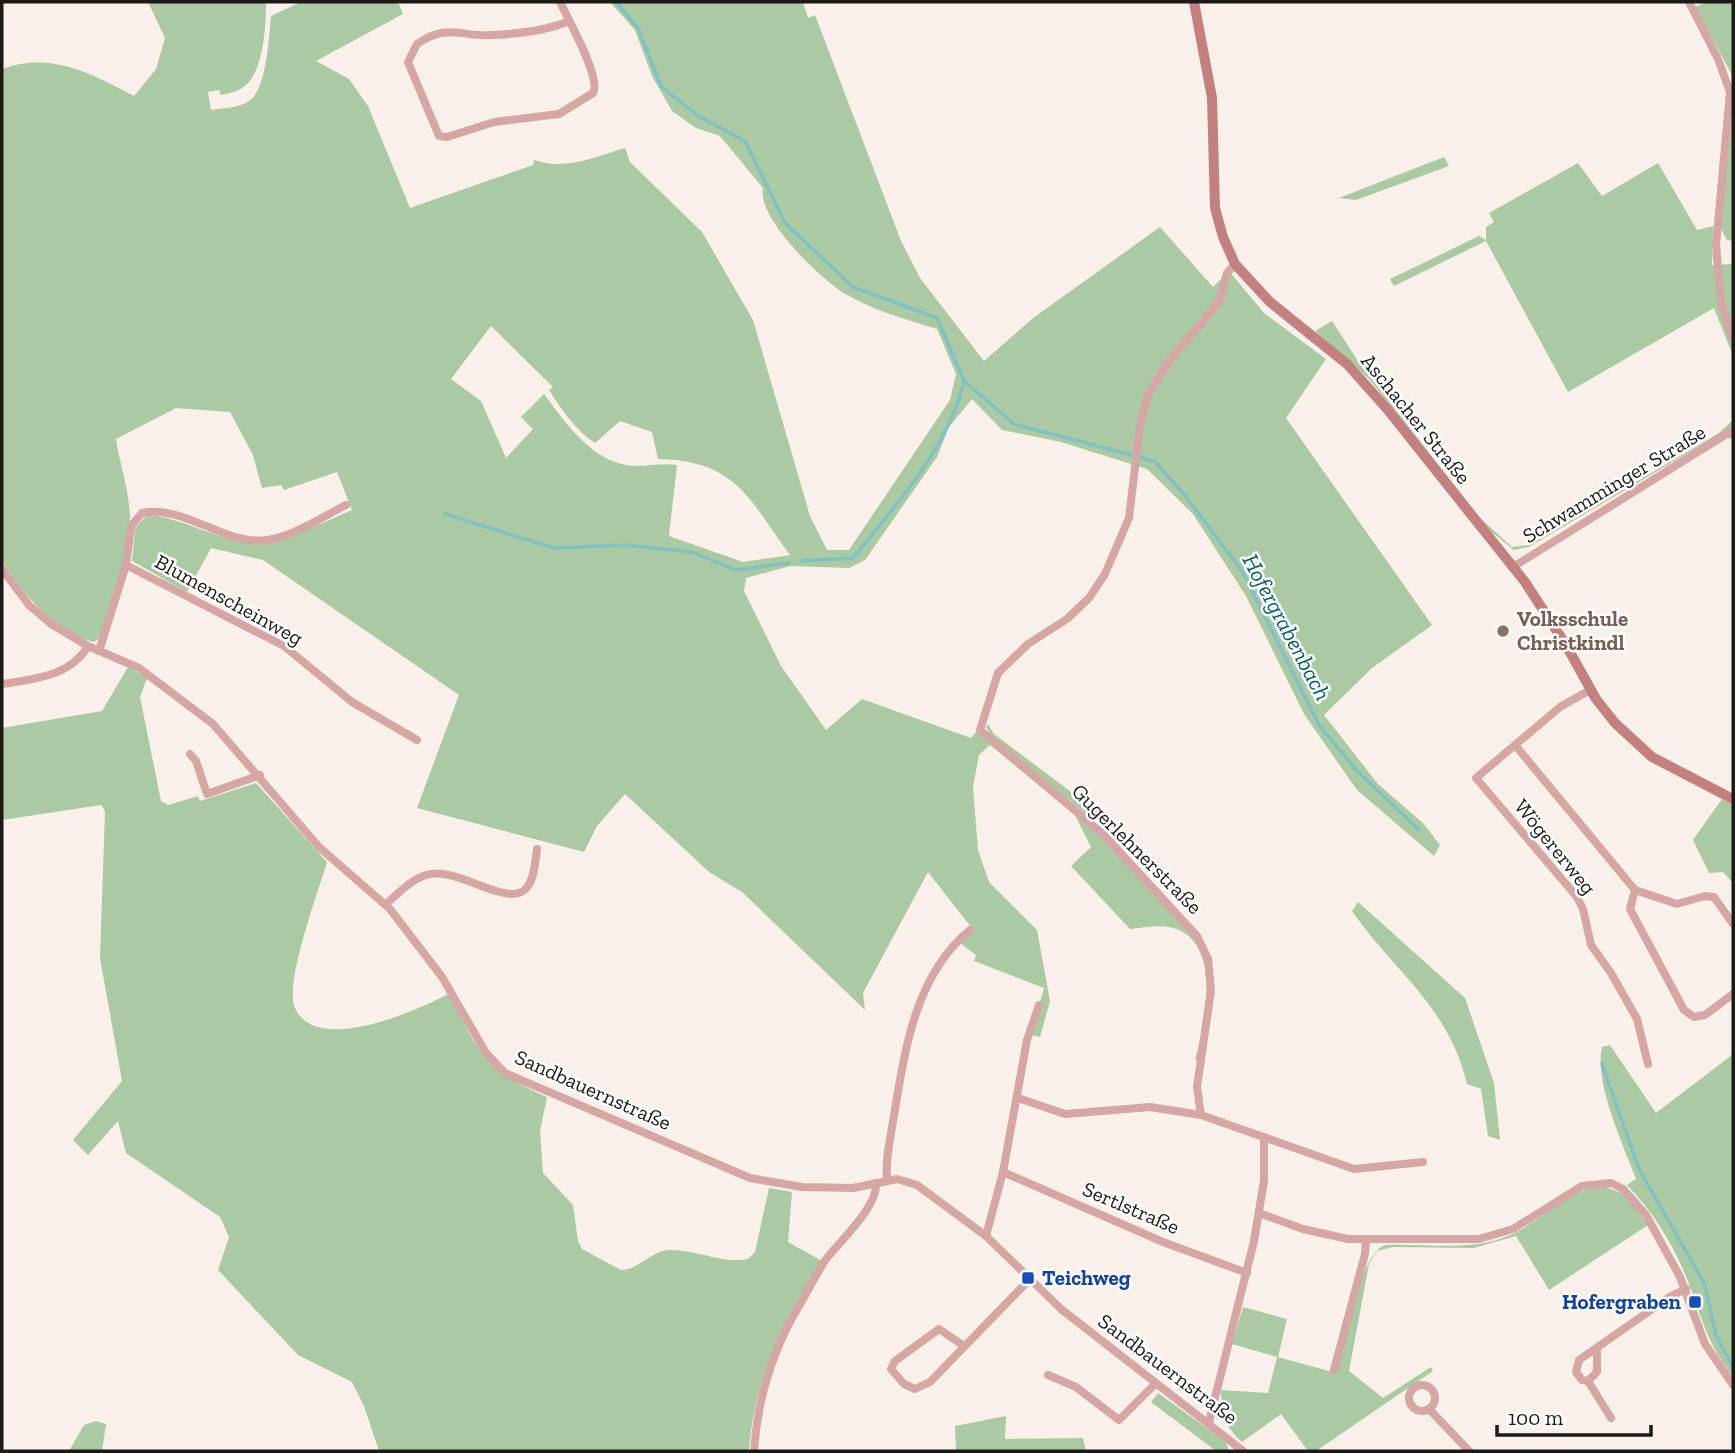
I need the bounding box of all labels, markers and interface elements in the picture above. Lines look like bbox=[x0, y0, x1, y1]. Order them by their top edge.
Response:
street label: Aschacher Straße bbox=[1356, 348, 1477, 489]
street label: Schwamminger Straße bbox=[1518, 419, 1710, 548]
street label: Blumenscheinweg bbox=[151, 549, 308, 651]
water label: Hofergrabenbach bbox=[1237, 549, 1337, 705]
place label: Volksschule Christkindl bbox=[1517, 606, 1628, 655]
marker: Volksschule Christkindl bbox=[1495, 623, 1511, 639]
street label: Gugerlehnerstraße bbox=[1067, 778, 1208, 919]
street label: Wögererweg bbox=[1509, 794, 1602, 900]
street label: Sandbauernstraße bbox=[511, 1044, 675, 1135]
street label: Sertlstraße bbox=[1079, 1176, 1183, 1239]
place label: Teichweg bbox=[1042, 1265, 1131, 1290]
marker: Teichweg bbox=[1020, 1270, 1036, 1286]
place label: Hofergraben bbox=[1562, 1289, 1682, 1314]
marker: Hofergraben bbox=[1687, 1294, 1703, 1310]
street label: Sandbauernstraße bbox=[1094, 1308, 1243, 1429]
scale bar bbox=[1497, 1394, 1651, 1438]
text: 100 m bbox=[1508, 1405, 1563, 1430]

